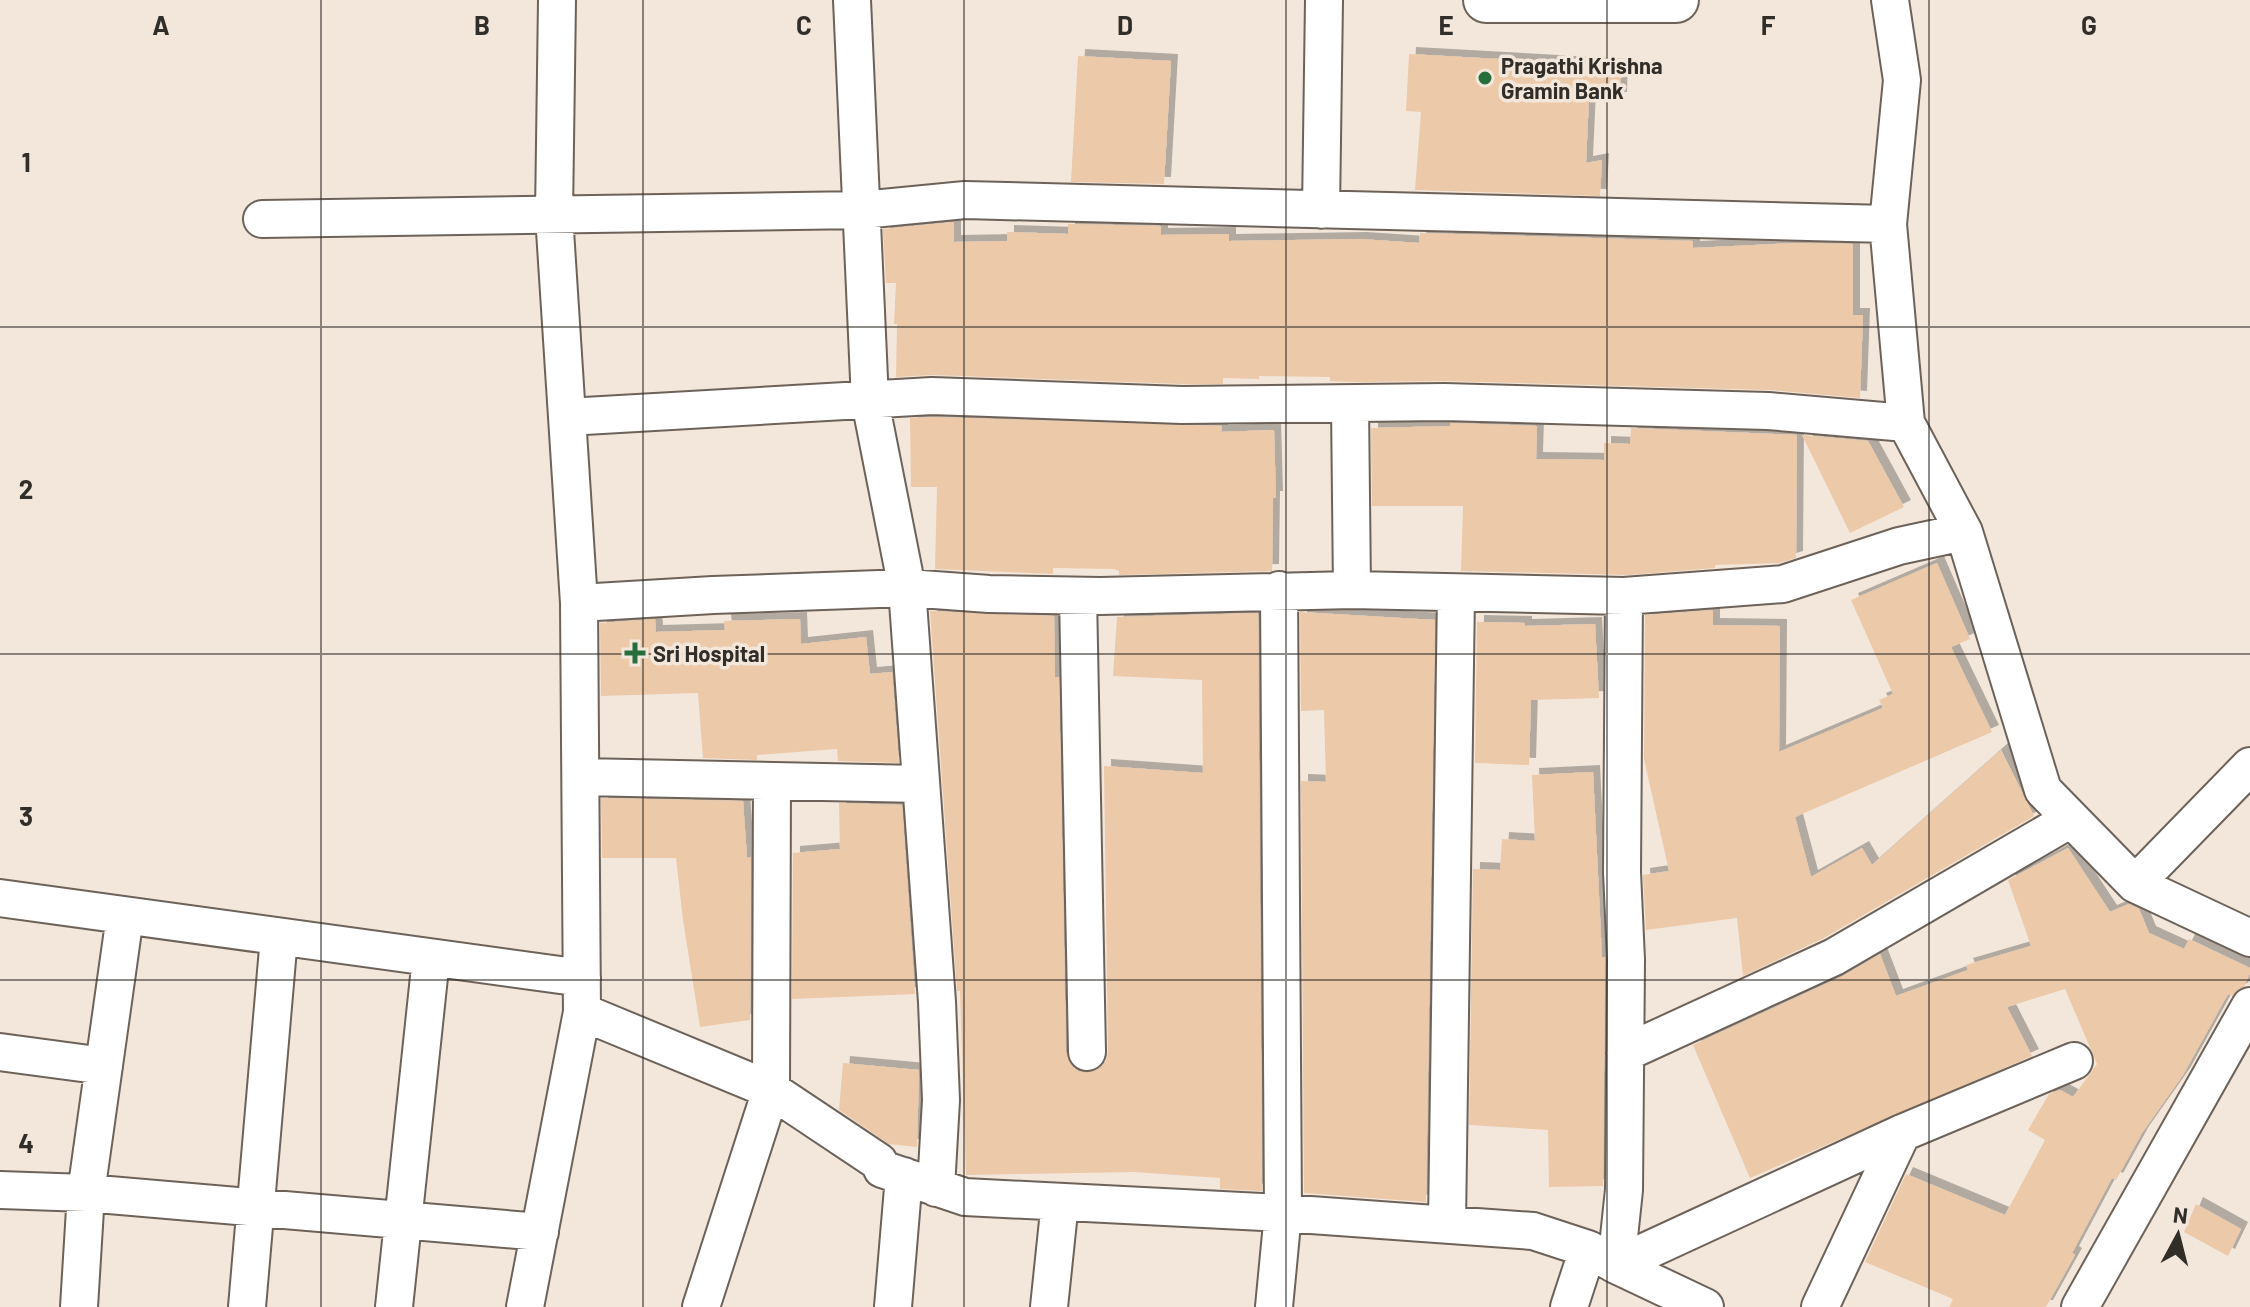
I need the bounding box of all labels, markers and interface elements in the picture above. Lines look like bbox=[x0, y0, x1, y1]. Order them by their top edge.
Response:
text: A bbox=[152, 9, 170, 40]
text: B bbox=[474, 9, 490, 40]
text: C bbox=[796, 9, 812, 40]
text: D bbox=[1117, 9, 1133, 40]
text: E bbox=[1438, 9, 1454, 40]
text: F bbox=[1761, 9, 1776, 40]
text: G bbox=[2081, 9, 2097, 40]
place label: Pragathi Krishna Gramin Bank bbox=[1501, 52, 1663, 103]
marker: Pragathi Krishna Gramin Bank bbox=[1476, 69, 1494, 87]
text: 1 bbox=[21, 146, 31, 177]
text: 2 bbox=[19, 473, 33, 504]
place label: Sri Hospital bbox=[653, 640, 765, 666]
marker: Sri Hospital bbox=[624, 642, 646, 664]
text: 3 bbox=[19, 800, 33, 831]
text: 4 bbox=[18, 1127, 34, 1158]
north arrow bbox=[2138, 1195, 2218, 1275]
text: N bbox=[2172, 1200, 2189, 1228]

